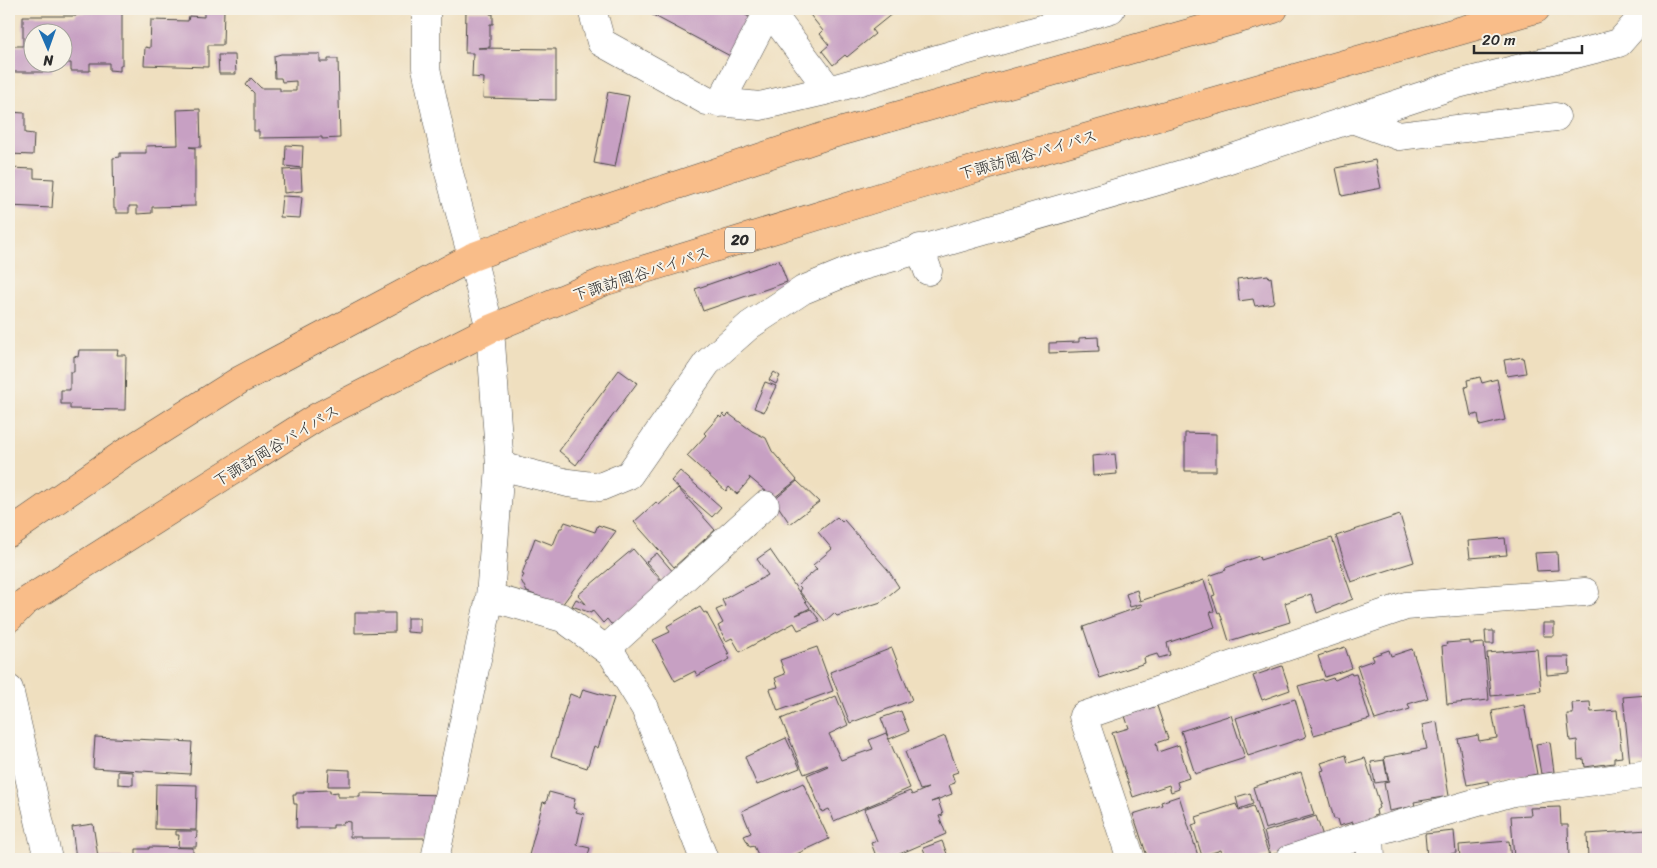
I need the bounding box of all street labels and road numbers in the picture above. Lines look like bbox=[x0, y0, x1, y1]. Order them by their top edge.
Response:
street label: 下諏訪岡谷バイパス bbox=[955, 121, 1101, 188]
road number: 20 bbox=[725, 228, 755, 252]
street label: 下諏訪岡谷バイパス bbox=[568, 237, 714, 309]
street label: 下諏訪岡谷バイパス bbox=[207, 396, 345, 495]

